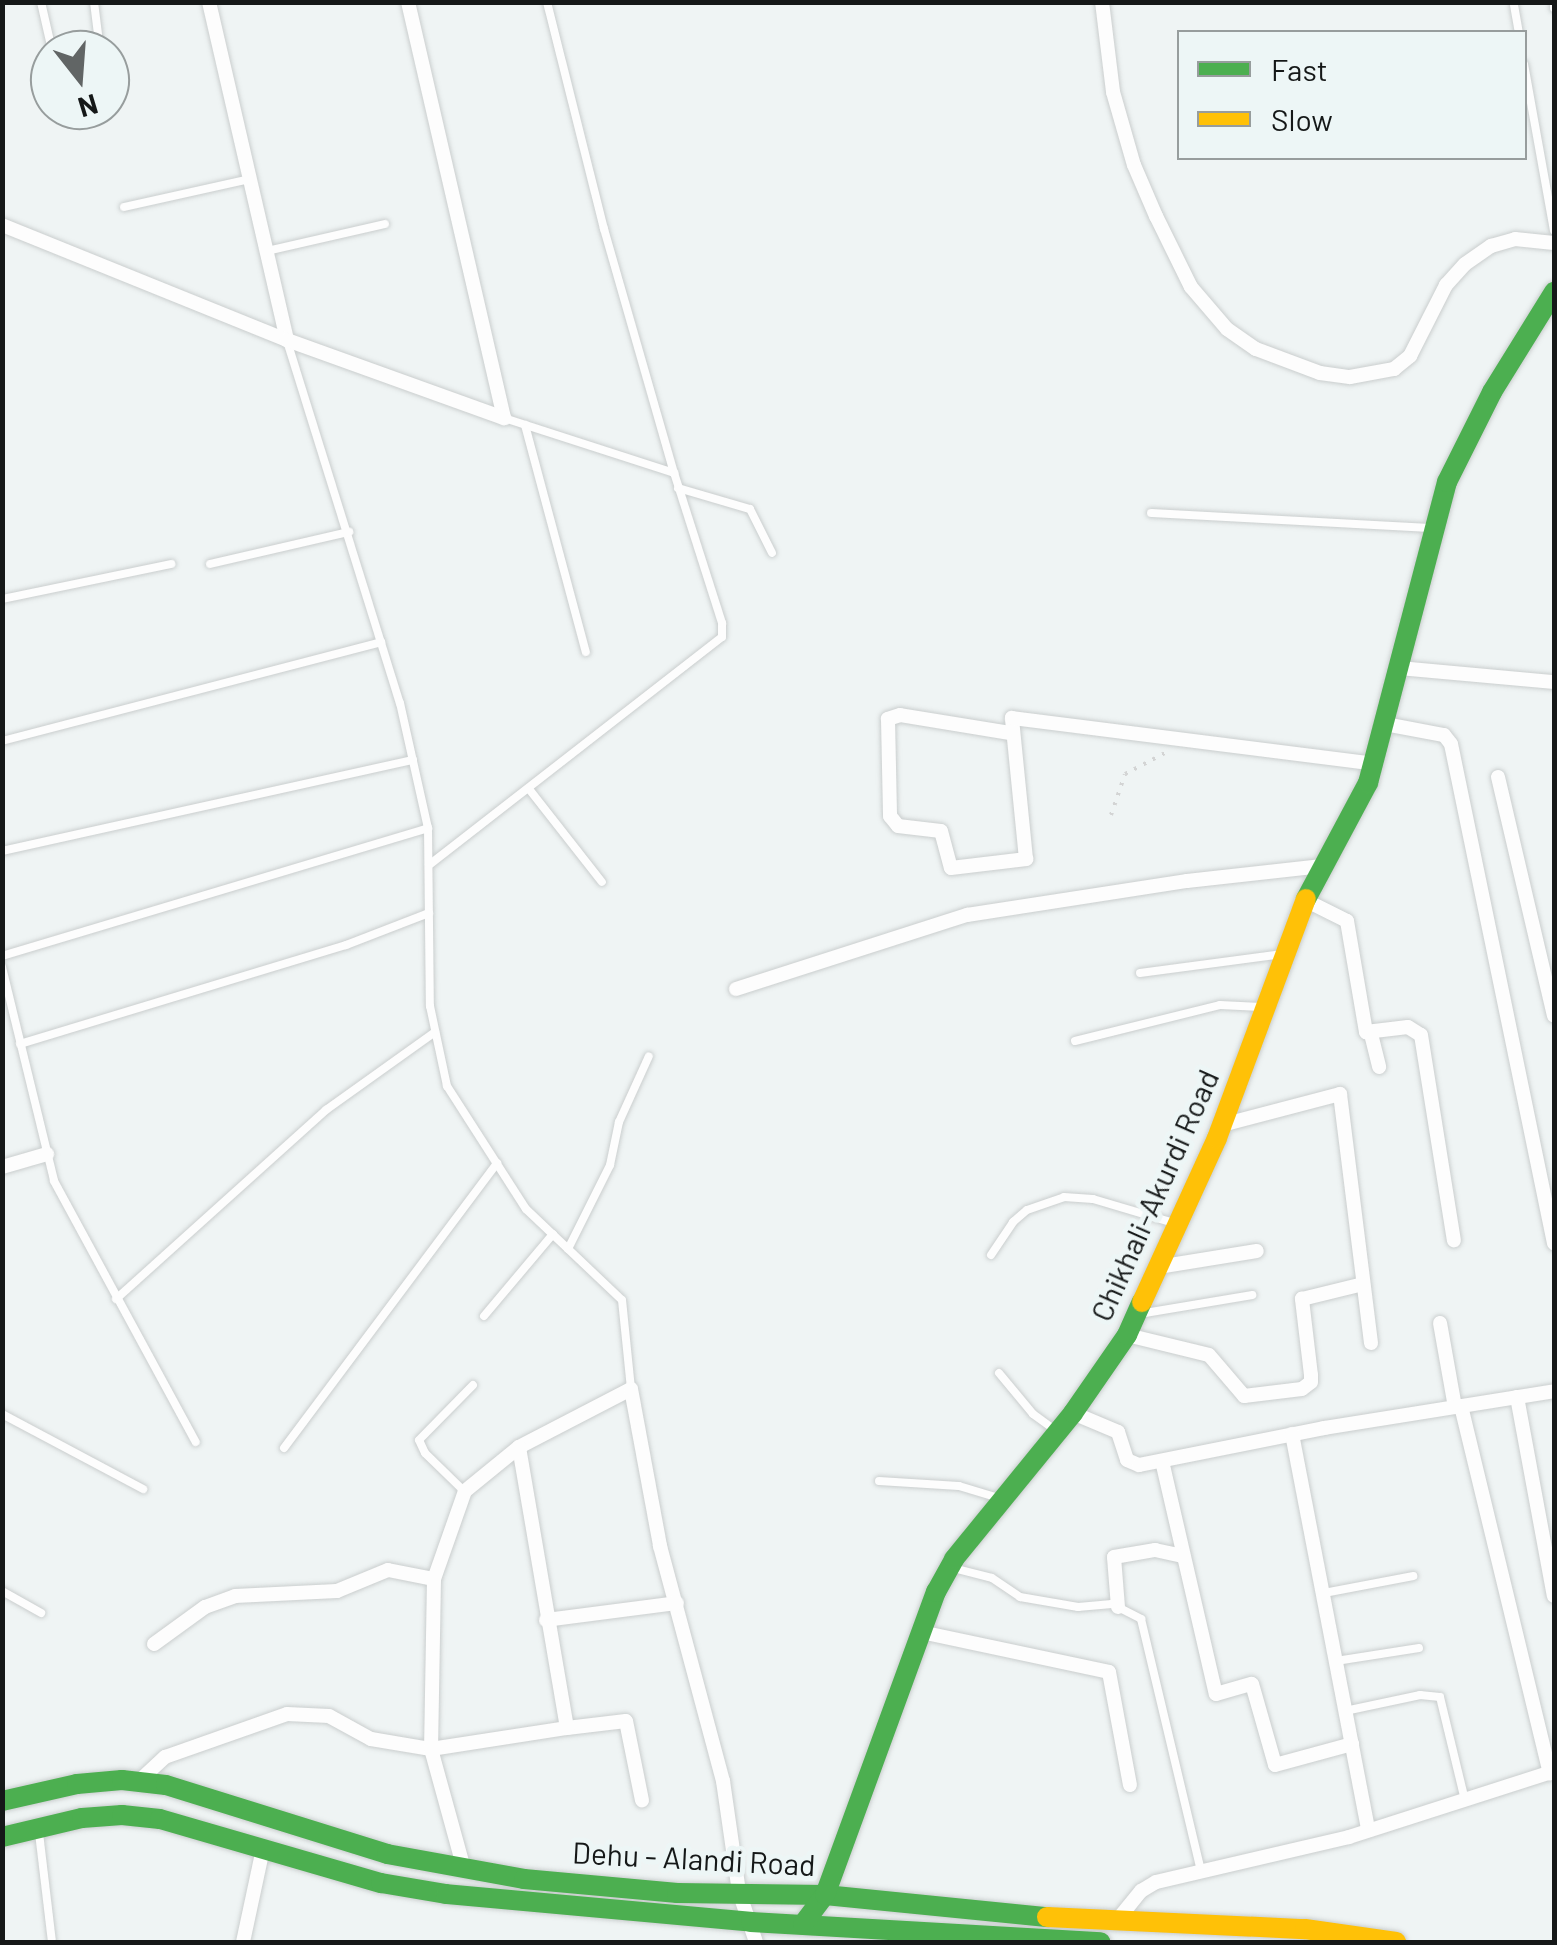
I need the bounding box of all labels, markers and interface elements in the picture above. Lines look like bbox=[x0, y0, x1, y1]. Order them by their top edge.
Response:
north arrow bbox=[30, 30, 130, 130]
legend bbox=[1177, 30, 1527, 160]
text: Fast bbox=[1271, 51, 1328, 87]
text: N bbox=[74, 88, 102, 126]
text: Slow bbox=[1271, 101, 1333, 137]
street label: Chikhali-Akurdi Road bbox=[1082, 1064, 1226, 1326]
street label: Dehu - Alandi Road bbox=[572, 1834, 816, 1882]

